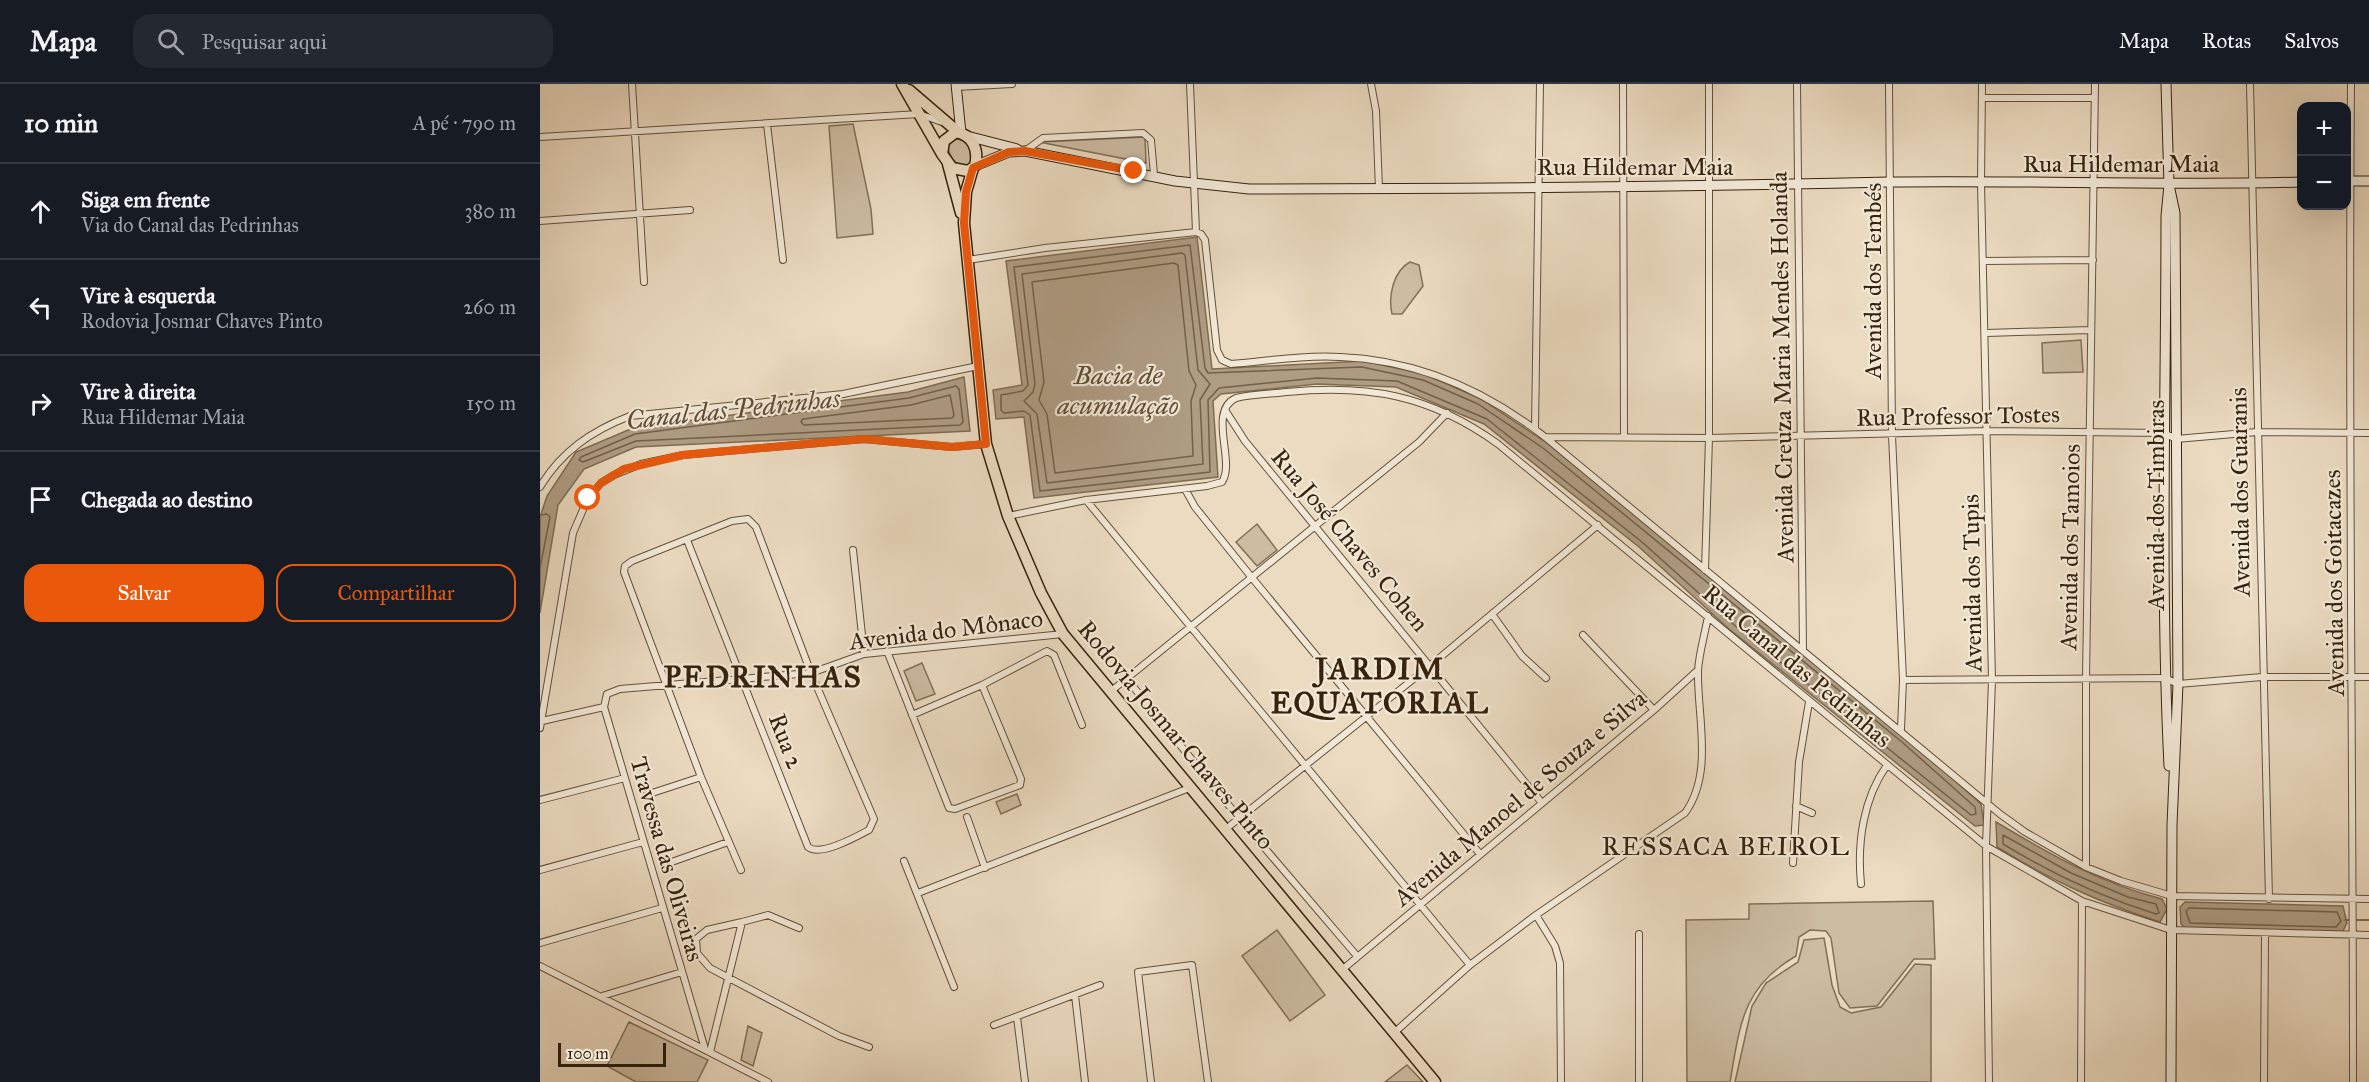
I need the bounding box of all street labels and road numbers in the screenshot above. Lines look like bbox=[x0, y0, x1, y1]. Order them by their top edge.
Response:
street label: Rua Hildemar Maia bbox=[2023, 149, 2220, 179]
street label: Rua Hildemar Maia bbox=[1537, 152, 1734, 182]
street label: Avenida Creuza Maria Mendes Holanda bbox=[1764, 170, 1800, 564]
street label: Avenida dos Tembés bbox=[1858, 183, 1888, 380]
street label: Avenida dos Guaranis bbox=[2223, 387, 2257, 598]
street label: Rua Professor Tostes bbox=[1856, 399, 2060, 433]
street label: Avenida dos Timbiras bbox=[2141, 400, 2171, 611]
street label: Rua José Chaves Cohen bbox=[1265, 442, 1435, 638]
street label: Avenida dos Tamoios bbox=[2053, 443, 2087, 652]
street label: Avenida dos Goitacazes bbox=[2317, 469, 2351, 698]
street label: Avenida dos Tupis bbox=[1955, 494, 1989, 673]
street label: Rua Canal das Pedrinhas bbox=[1696, 578, 1898, 754]
street label: Avenida do Mônaco bbox=[846, 603, 1045, 657]
street label: Rodovia Josmar Chaves Pinto bbox=[1071, 614, 1281, 856]
street label: Avenida Manoel de Souza e Silva bbox=[1387, 683, 1653, 913]
street label: Rua 2 bbox=[762, 709, 810, 773]
street label: Travessa das Oliveiras bbox=[623, 753, 711, 965]

